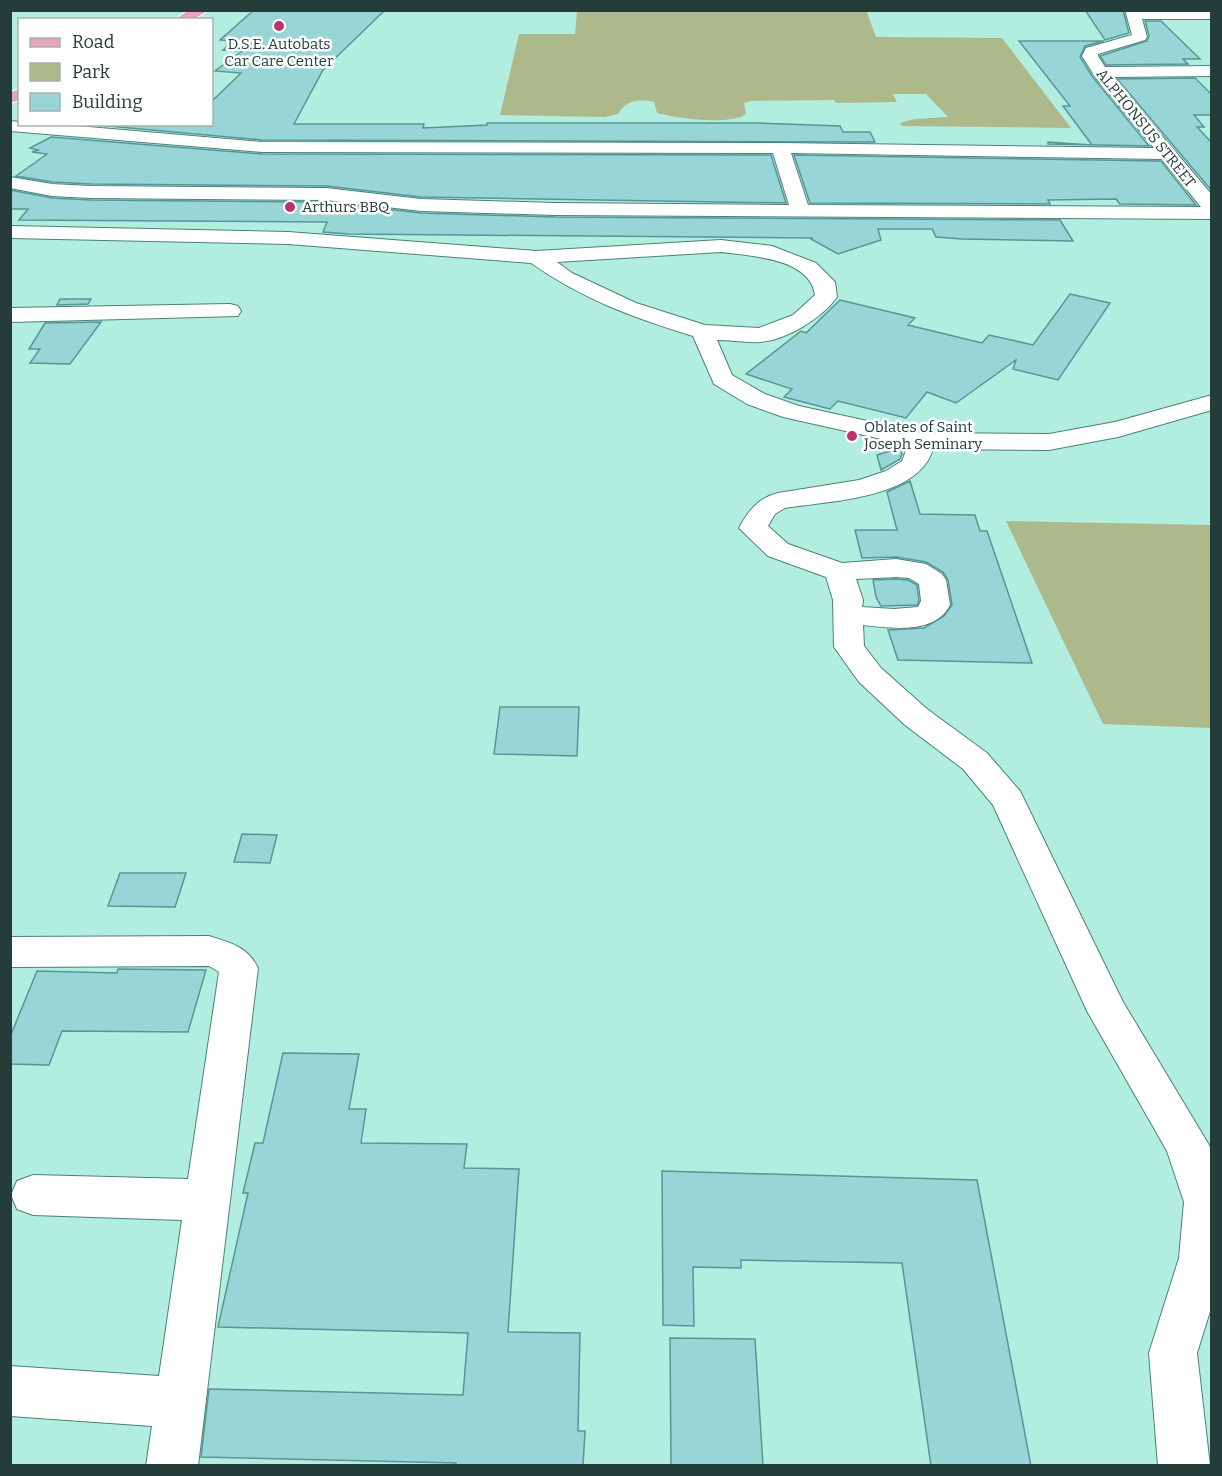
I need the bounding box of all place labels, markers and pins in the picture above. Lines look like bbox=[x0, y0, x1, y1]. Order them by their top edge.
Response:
marker: D.S.E. Autobats Car Care Center bbox=[272, 19, 286, 33]
place label: D.S.E. Autobats Car Care Center bbox=[224, 35, 334, 70]
place label: Arthurs BBQ bbox=[302, 198, 391, 216]
marker: Arthurs BBQ bbox=[283, 200, 297, 214]
place label: Oblates of Saint Joseph Seminary bbox=[863, 418, 982, 453]
marker: Oblates of Saint Joseph Seminary bbox=[845, 429, 859, 443]

